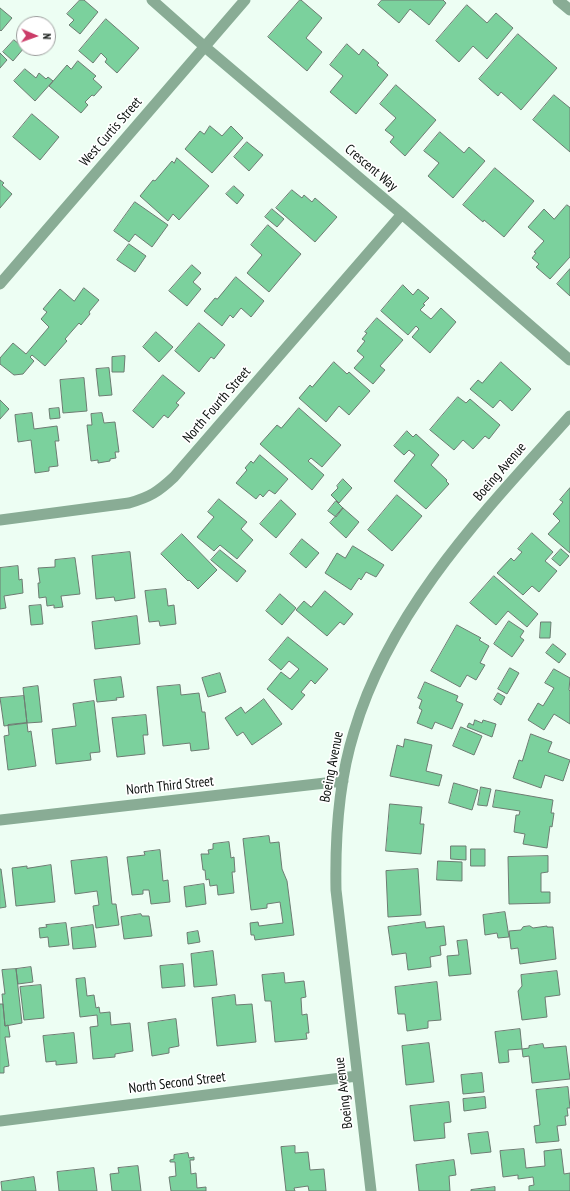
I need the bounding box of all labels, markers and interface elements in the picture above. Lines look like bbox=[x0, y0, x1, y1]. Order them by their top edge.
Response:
north arrow bbox=[16, 16, 56, 56]
text: N bbox=[40, 33, 54, 40]
street label: West Curtis Street bbox=[76, 94, 146, 170]
street label: Crescent Way bbox=[341, 141, 401, 195]
street label: North Fourth Street bbox=[180, 364, 254, 446]
street label: Boeing Avenue bbox=[470, 439, 530, 505]
street label: Boeing Avenue bbox=[317, 730, 347, 804]
street label: North Third Street bbox=[125, 773, 215, 799]
street label: Boeing Avenue bbox=[331, 1056, 357, 1130]
street label: North Second Street bbox=[128, 1069, 226, 1097]

